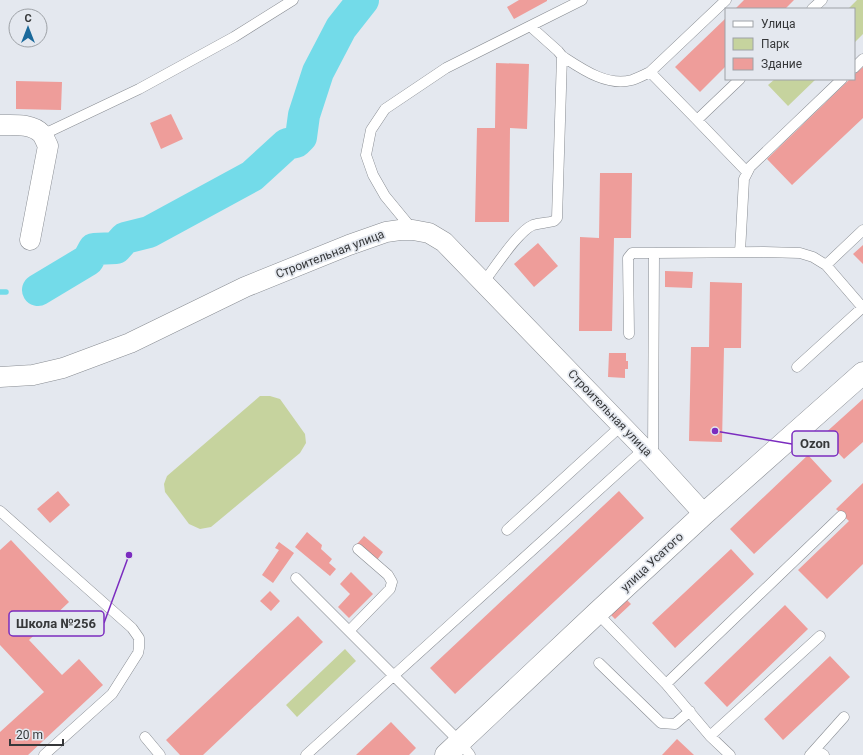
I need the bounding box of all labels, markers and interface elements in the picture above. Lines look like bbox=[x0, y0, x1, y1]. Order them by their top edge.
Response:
north arrow bbox=[8, 8, 48, 48]
legend bbox=[725, 8, 855, 80]
text: С bbox=[24, 12, 32, 25]
text: Улица bbox=[761, 17, 796, 31]
text: Парк bbox=[761, 37, 790, 51]
text: Здание bbox=[761, 57, 802, 71]
street label: Строительная улица bbox=[274, 227, 386, 281]
street label: Строительная улица bbox=[565, 367, 655, 459]
callout: Ozon bbox=[792, 431, 838, 456]
text: Ozon bbox=[800, 436, 830, 451]
street label: улица Усатого bbox=[618, 530, 686, 594]
callout: Школа №256 bbox=[9, 611, 104, 636]
text: Школа №256 bbox=[16, 616, 96, 631]
scale bar bbox=[10, 721, 63, 747]
text: 20 m bbox=[16, 728, 43, 742]

